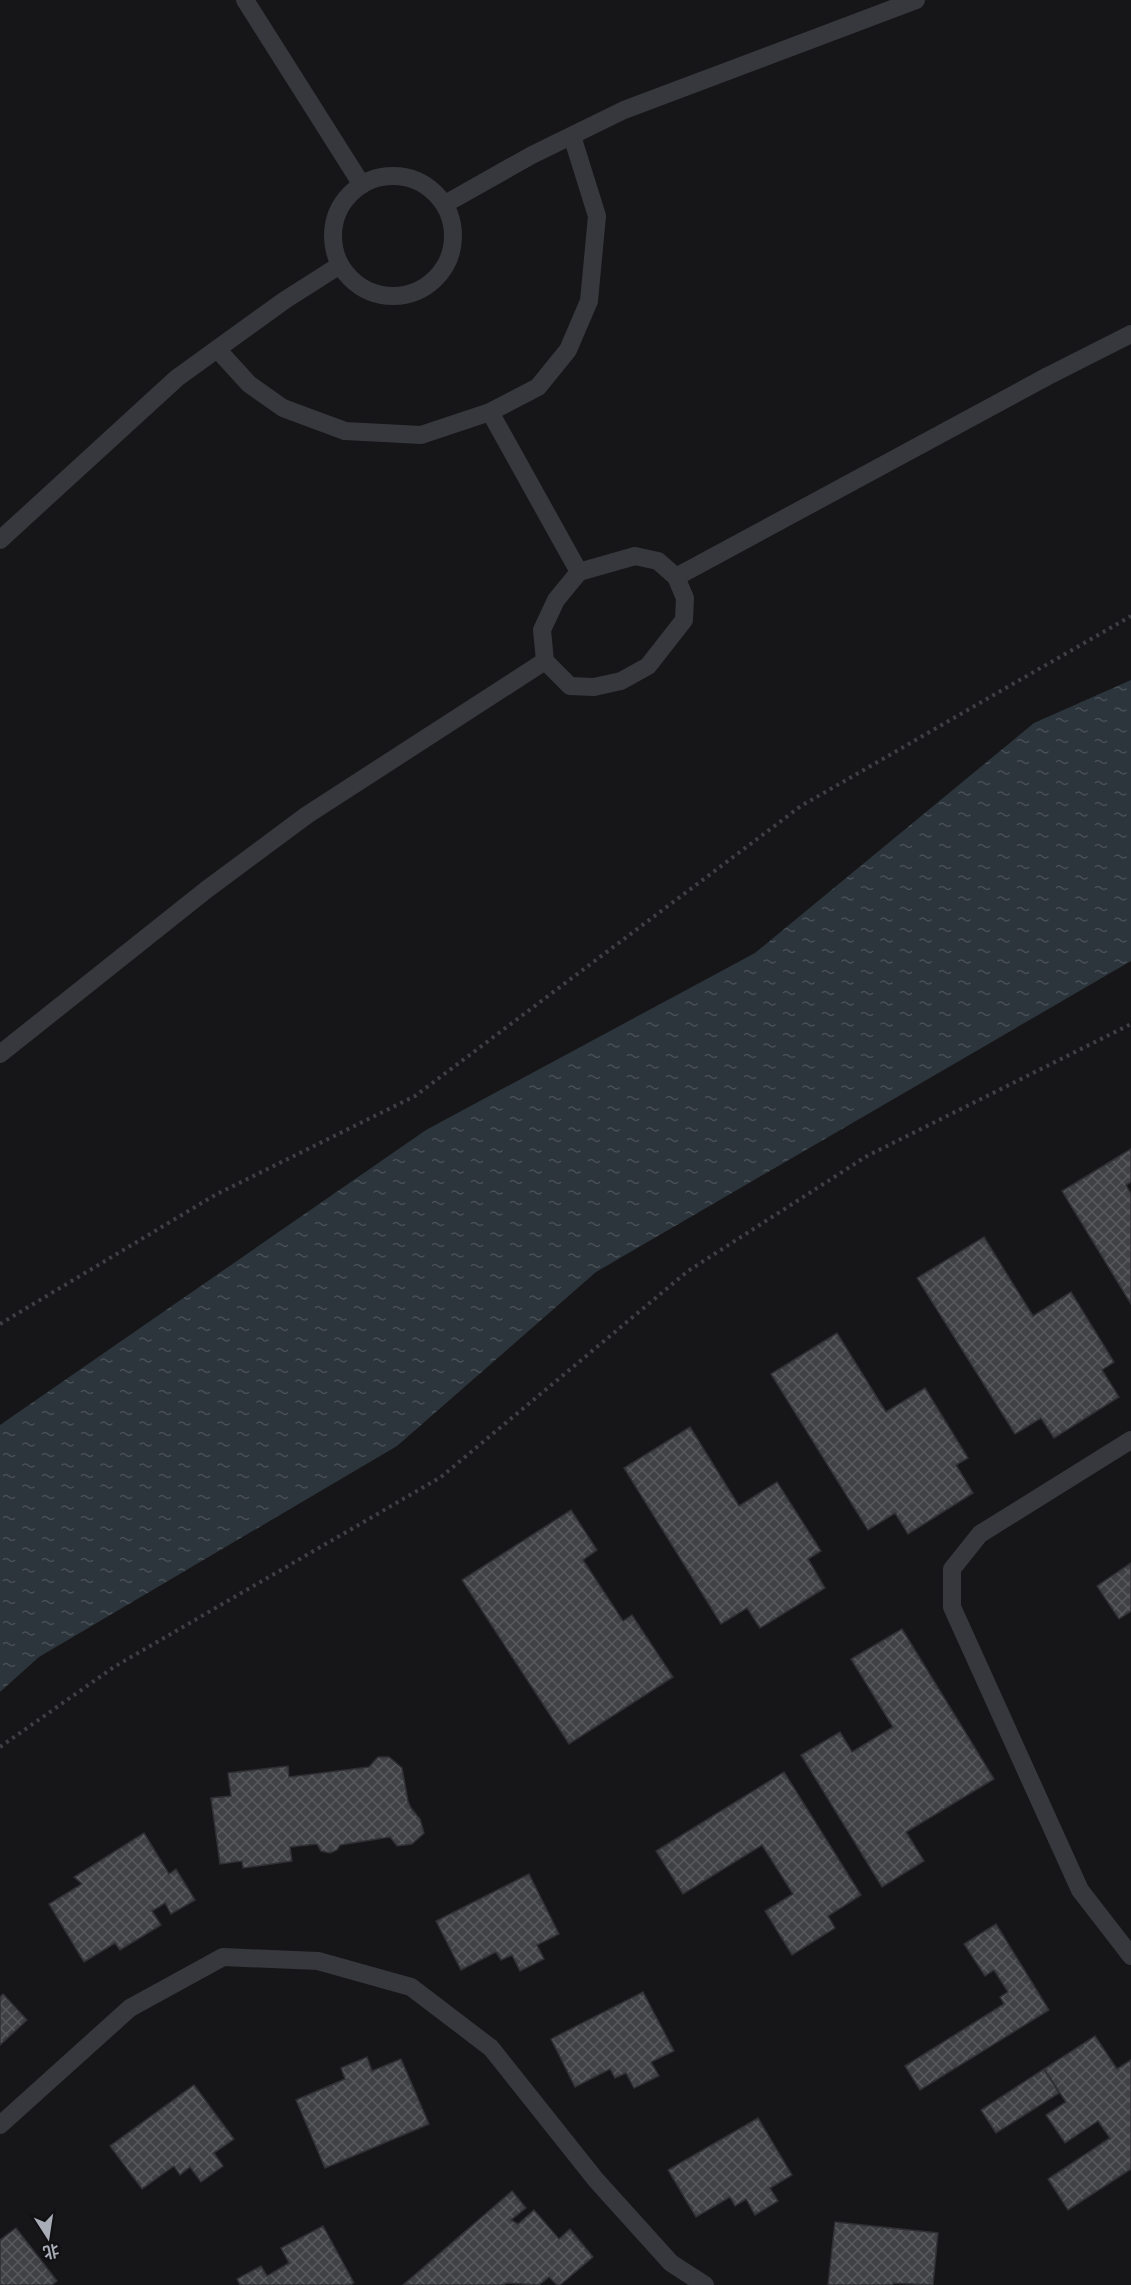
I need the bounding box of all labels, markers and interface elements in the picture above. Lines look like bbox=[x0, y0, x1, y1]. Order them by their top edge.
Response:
north arrow bbox=[18, 2207, 78, 2267]
text: 北 bbox=[41, 2238, 61, 2261]

